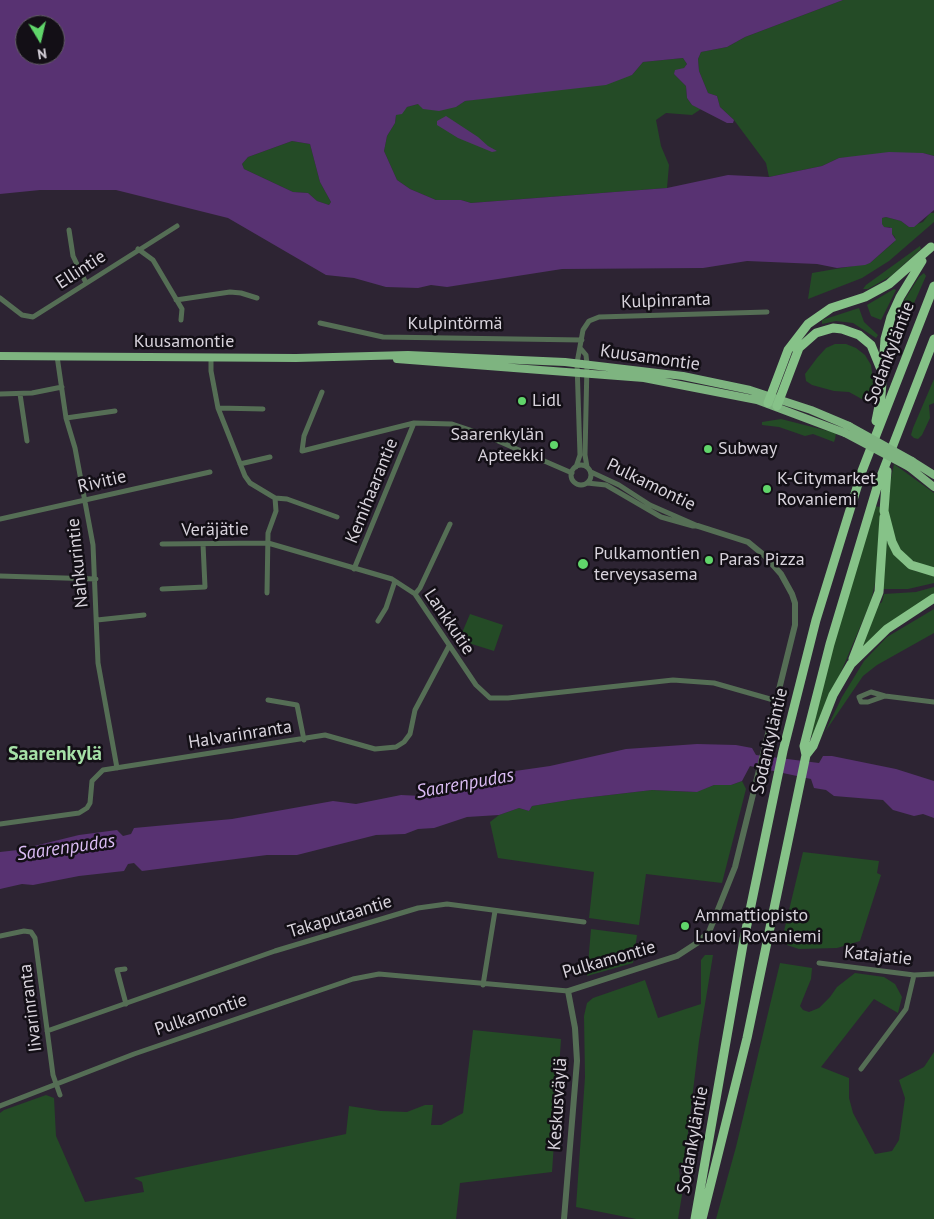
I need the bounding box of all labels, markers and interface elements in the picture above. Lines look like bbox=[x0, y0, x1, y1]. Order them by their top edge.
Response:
north arrow bbox=[15, 15, 65, 65]
text: N bbox=[36, 44, 48, 63]
street label: Ellintie bbox=[52, 246, 110, 294]
street label: Kulpinranta bbox=[621, 289, 711, 313]
street label: Sodankyläntie bbox=[860, 298, 920, 408]
street label: Kulpintörmä bbox=[407, 313, 503, 335]
street label: Kuusamontie bbox=[134, 331, 234, 353]
street label: Kuusamontie bbox=[599, 340, 701, 376]
place label: Lidl bbox=[532, 390, 561, 412]
marker: Lidl bbox=[516, 395, 528, 407]
place label: Saarenkylän Apteekki bbox=[451, 424, 544, 466]
street label: Kemihaarantie bbox=[341, 435, 403, 547]
place label: Subway bbox=[718, 438, 777, 460]
marker: Saarenkylän Apteekki bbox=[548, 439, 560, 451]
marker: Subway bbox=[702, 443, 714, 455]
street label: Pulkamontie bbox=[603, 454, 699, 516]
street label: Rivitie bbox=[76, 466, 128, 498]
place label: K-Citymarket Rovaniemi bbox=[777, 468, 876, 510]
marker: K-Citymarket Rovaniemi bbox=[761, 483, 773, 495]
street label: Nahkurintie bbox=[63, 517, 93, 609]
street label: Veräjätie bbox=[181, 519, 249, 541]
place label: Pulkamontien terveysasema bbox=[594, 543, 700, 586]
place label: Paras Pizza bbox=[719, 549, 805, 571]
marker: Paras Pizza bbox=[703, 554, 715, 566]
marker: Pulkamontien terveysasema bbox=[576, 557, 590, 571]
street label: Lankkutie bbox=[419, 585, 479, 659]
street label: Sodankyläntie bbox=[747, 686, 793, 796]
street label: Halvarinranta bbox=[187, 716, 293, 754]
district label: Saarenkylä bbox=[8, 742, 102, 766]
water label: Saarenpudas bbox=[414, 764, 516, 804]
water label: Saarenpudas bbox=[15, 830, 117, 866]
street label: Takaputaantie bbox=[285, 891, 395, 943]
place label: Ammattiopisto Luovi Rovaniemi bbox=[695, 905, 822, 948]
marker: Ammattiopisto Luovi Rovaniemi bbox=[679, 920, 691, 932]
street label: Pulkamontie bbox=[560, 936, 658, 984]
street label: Katajatie bbox=[843, 942, 913, 970]
street label: Iivarinranta bbox=[15, 963, 47, 1053]
street label: Pulkamontie bbox=[152, 989, 250, 1041]
street label: Keskusväylä bbox=[544, 1057, 572, 1151]
street label: Sodankyläntie bbox=[673, 1085, 713, 1195]

